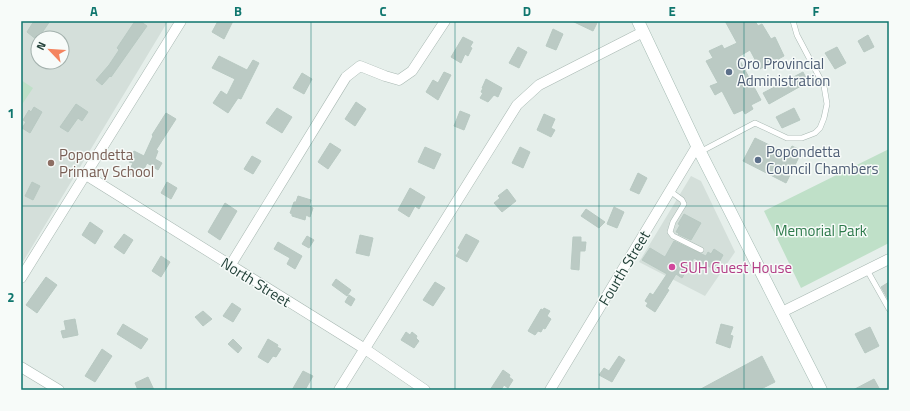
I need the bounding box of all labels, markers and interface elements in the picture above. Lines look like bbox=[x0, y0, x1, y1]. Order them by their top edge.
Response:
text: A bbox=[90, 1, 98, 21]
text: B bbox=[234, 1, 242, 21]
text: C bbox=[379, 1, 387, 21]
text: D bbox=[523, 1, 531, 21]
text: E bbox=[668, 1, 676, 21]
text: F bbox=[813, 1, 820, 21]
north arrow bbox=[30, 30, 70, 70]
text: N bbox=[32, 39, 50, 53]
place label: Oro Provincial Administration bbox=[737, 52, 830, 92]
marker: Oro Provincial Administration bbox=[724, 67, 734, 77]
text: 1 bbox=[7, 103, 15, 123]
place label: Popondetta Council Chambers bbox=[766, 140, 878, 180]
place label: Popondetta Primary School bbox=[59, 143, 154, 183]
marker: Popondetta Council Chambers bbox=[753, 155, 763, 165]
marker: Popondetta Primary School bbox=[46, 158, 56, 168]
park label: Memorial Park bbox=[775, 219, 867, 242]
street label: Fourth Street bbox=[593, 225, 656, 310]
street label: North Street bbox=[217, 251, 296, 313]
place label: SUH Guest House bbox=[680, 256, 792, 279]
marker: SUH Guest House bbox=[667, 262, 677, 272]
text: 2 bbox=[7, 287, 15, 307]

